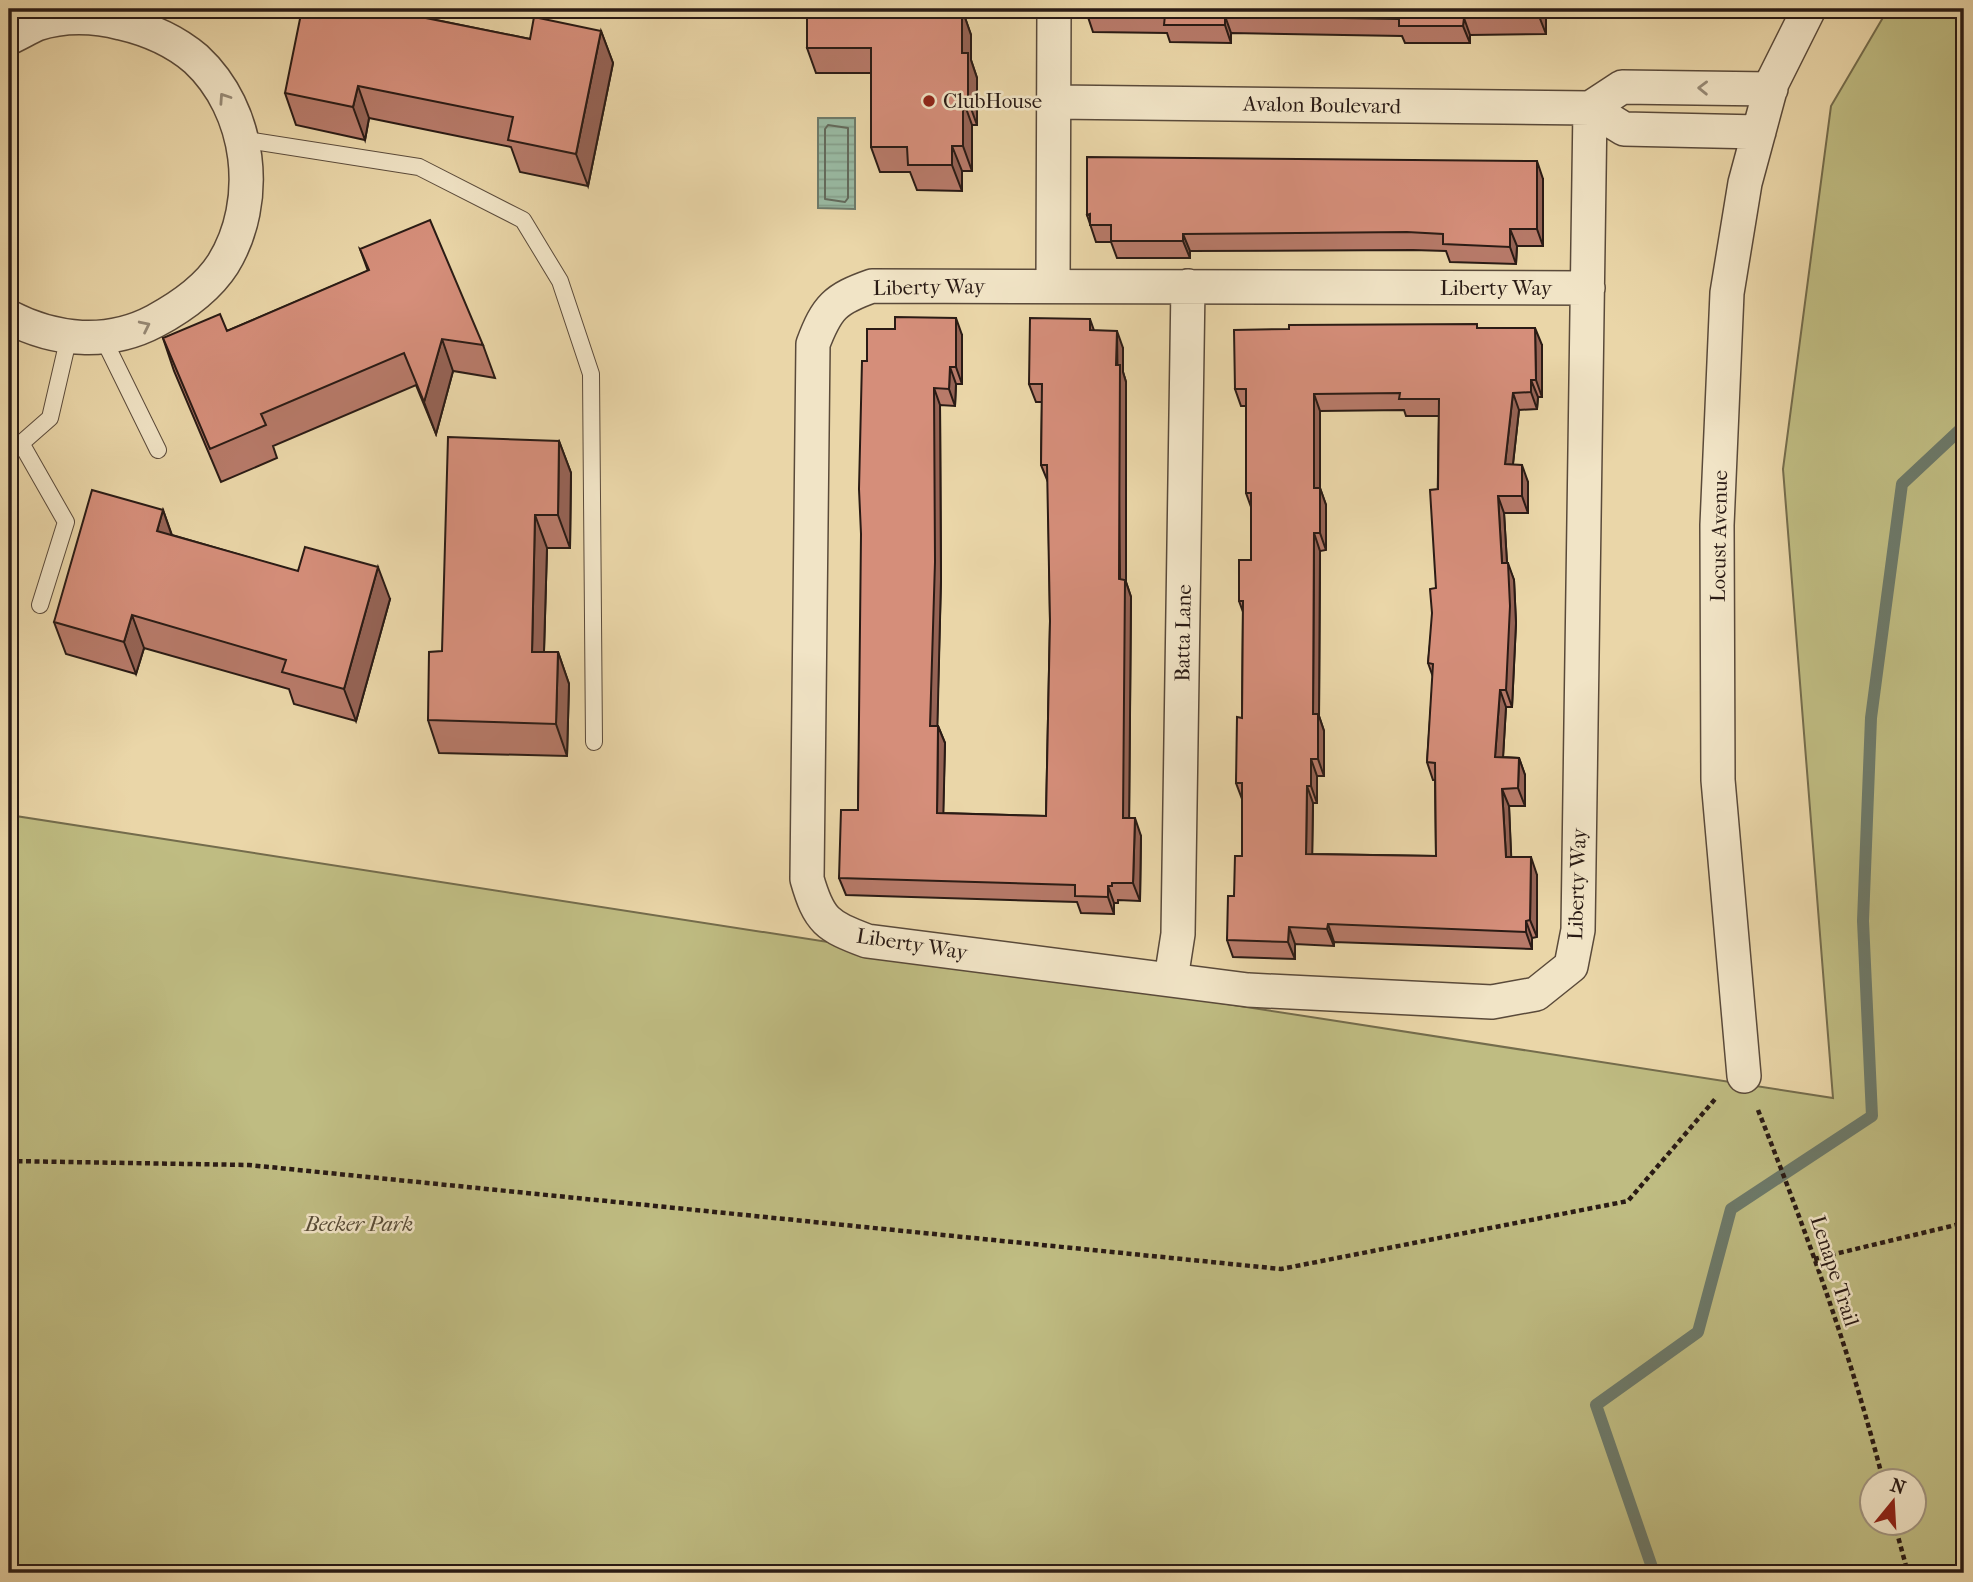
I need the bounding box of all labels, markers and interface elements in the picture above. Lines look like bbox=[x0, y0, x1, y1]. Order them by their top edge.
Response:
one-way arrow bbox=[1697, 80, 1707, 96]
place label: ClubHouse bbox=[943, 89, 1042, 113]
street label: Avalon Boulevard bbox=[1242, 92, 1402, 118]
one-way arrow bbox=[220, 93, 232, 106]
marker: ClubHouse bbox=[921, 93, 937, 109]
street label: Liberty Way bbox=[873, 274, 986, 300]
street label: Liberty Way bbox=[1440, 276, 1553, 300]
one-way arrow bbox=[138, 320, 150, 334]
street label: Locust Avenue bbox=[1706, 470, 1732, 602]
street label: Batta Lane bbox=[1170, 584, 1196, 682]
street label: Liberty Way bbox=[1563, 827, 1591, 940]
street label: Liberty Way bbox=[855, 923, 970, 965]
park label: Becker Park bbox=[304, 1212, 413, 1236]
street label: Lenape Trail bbox=[1806, 1213, 1864, 1329]
north arrow bbox=[1857, 1466, 1927, 1536]
text: N bbox=[1888, 1474, 1909, 1500]

